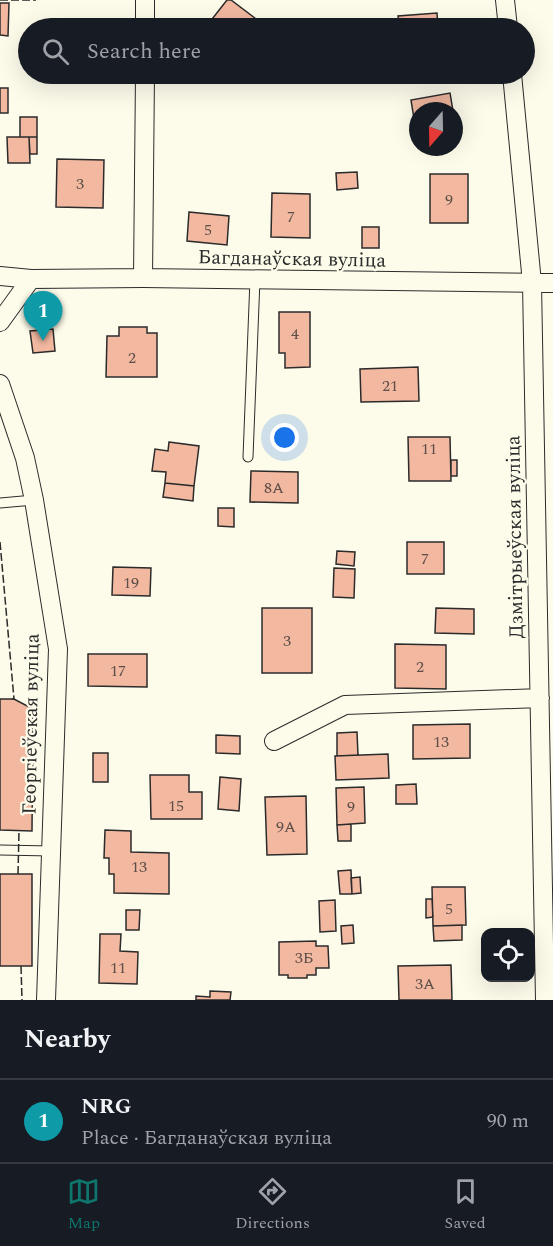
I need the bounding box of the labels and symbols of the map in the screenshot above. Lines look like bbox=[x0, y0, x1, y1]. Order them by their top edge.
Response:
north arrow bbox=[409, 102, 463, 156]
house number: 3 bbox=[76, 172, 84, 196]
house number: 9 bbox=[445, 188, 453, 212]
house number: 7 bbox=[287, 205, 295, 229]
house number: 5 bbox=[204, 218, 212, 242]
street label: Багданаўская вуліца bbox=[198, 242, 387, 276]
pin: 1 bbox=[24, 292, 63, 341]
house number: 4 bbox=[291, 322, 299, 346]
house number: 2 bbox=[128, 346, 136, 370]
house number: 21 bbox=[382, 374, 398, 398]
your location bbox=[270, 423, 299, 452]
street label: Дзмітрыеўская вуліца bbox=[498, 435, 532, 639]
house number: 11 bbox=[421, 437, 437, 461]
house number: 8А bbox=[264, 476, 284, 500]
house number: 7 bbox=[421, 547, 429, 571]
house number: 19 bbox=[123, 571, 139, 595]
house number: 3 bbox=[283, 629, 291, 653]
street label: Георгіеўская вуліца bbox=[14, 633, 48, 815]
house number: 2 bbox=[416, 655, 424, 679]
house number: 17 bbox=[110, 659, 126, 683]
house number: 13 bbox=[433, 730, 449, 754]
house number: 15 bbox=[168, 794, 184, 818]
house number: 9 bbox=[347, 795, 355, 819]
house number: 9А bbox=[276, 815, 296, 839]
house number: 13 bbox=[131, 855, 147, 879]
house number: 5 bbox=[445, 897, 453, 921]
house number: 3Б bbox=[295, 946, 313, 970]
house number: 11 bbox=[110, 956, 126, 980]
house number: 3А bbox=[415, 972, 435, 996]

